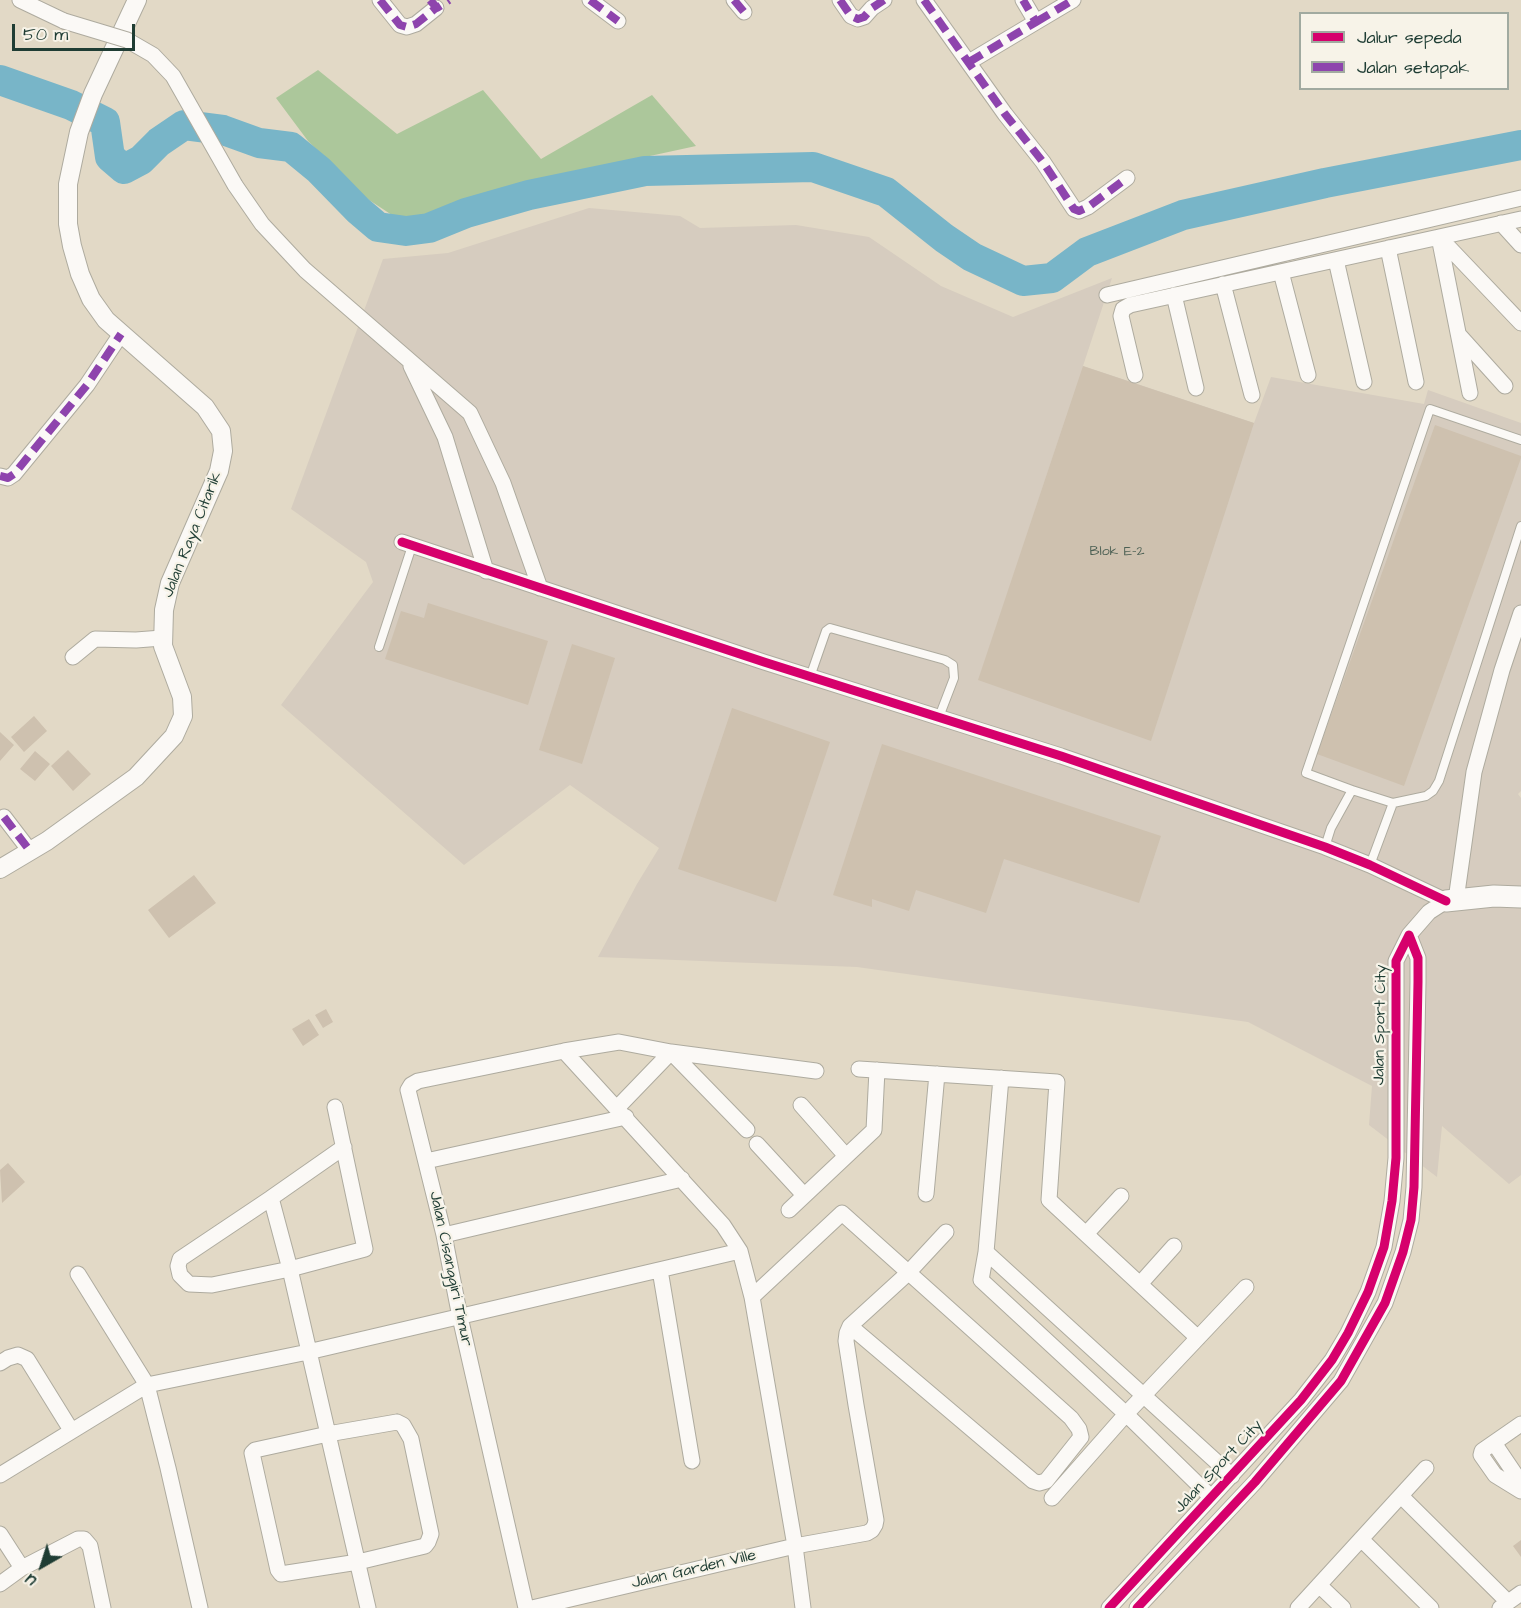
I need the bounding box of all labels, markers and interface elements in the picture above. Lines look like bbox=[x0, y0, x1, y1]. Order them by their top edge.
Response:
scale bar bbox=[15, 12, 138, 50]
legend bbox=[1299, 12, 1509, 90]
text: 50 m bbox=[23, 22, 68, 47]
text: Jalur sepeda bbox=[1357, 25, 1462, 50]
text: Jalan setapak bbox=[1357, 55, 1469, 80]
street label: Jalan Raya Citarik bbox=[159, 469, 227, 601]
house number: Blok E-2 bbox=[1090, 544, 1144, 560]
street label: Jalan Sport City bbox=[1370, 965, 1392, 1085]
street label: Jalan Cisanggiri Timur bbox=[424, 1190, 476, 1348]
street label: Jalan Sport City bbox=[1171, 1416, 1267, 1518]
north arrow bbox=[12, 1536, 72, 1596]
street label: Jalan Garden Ville bbox=[630, 1546, 758, 1594]
text: U bbox=[20, 1569, 41, 1591]

